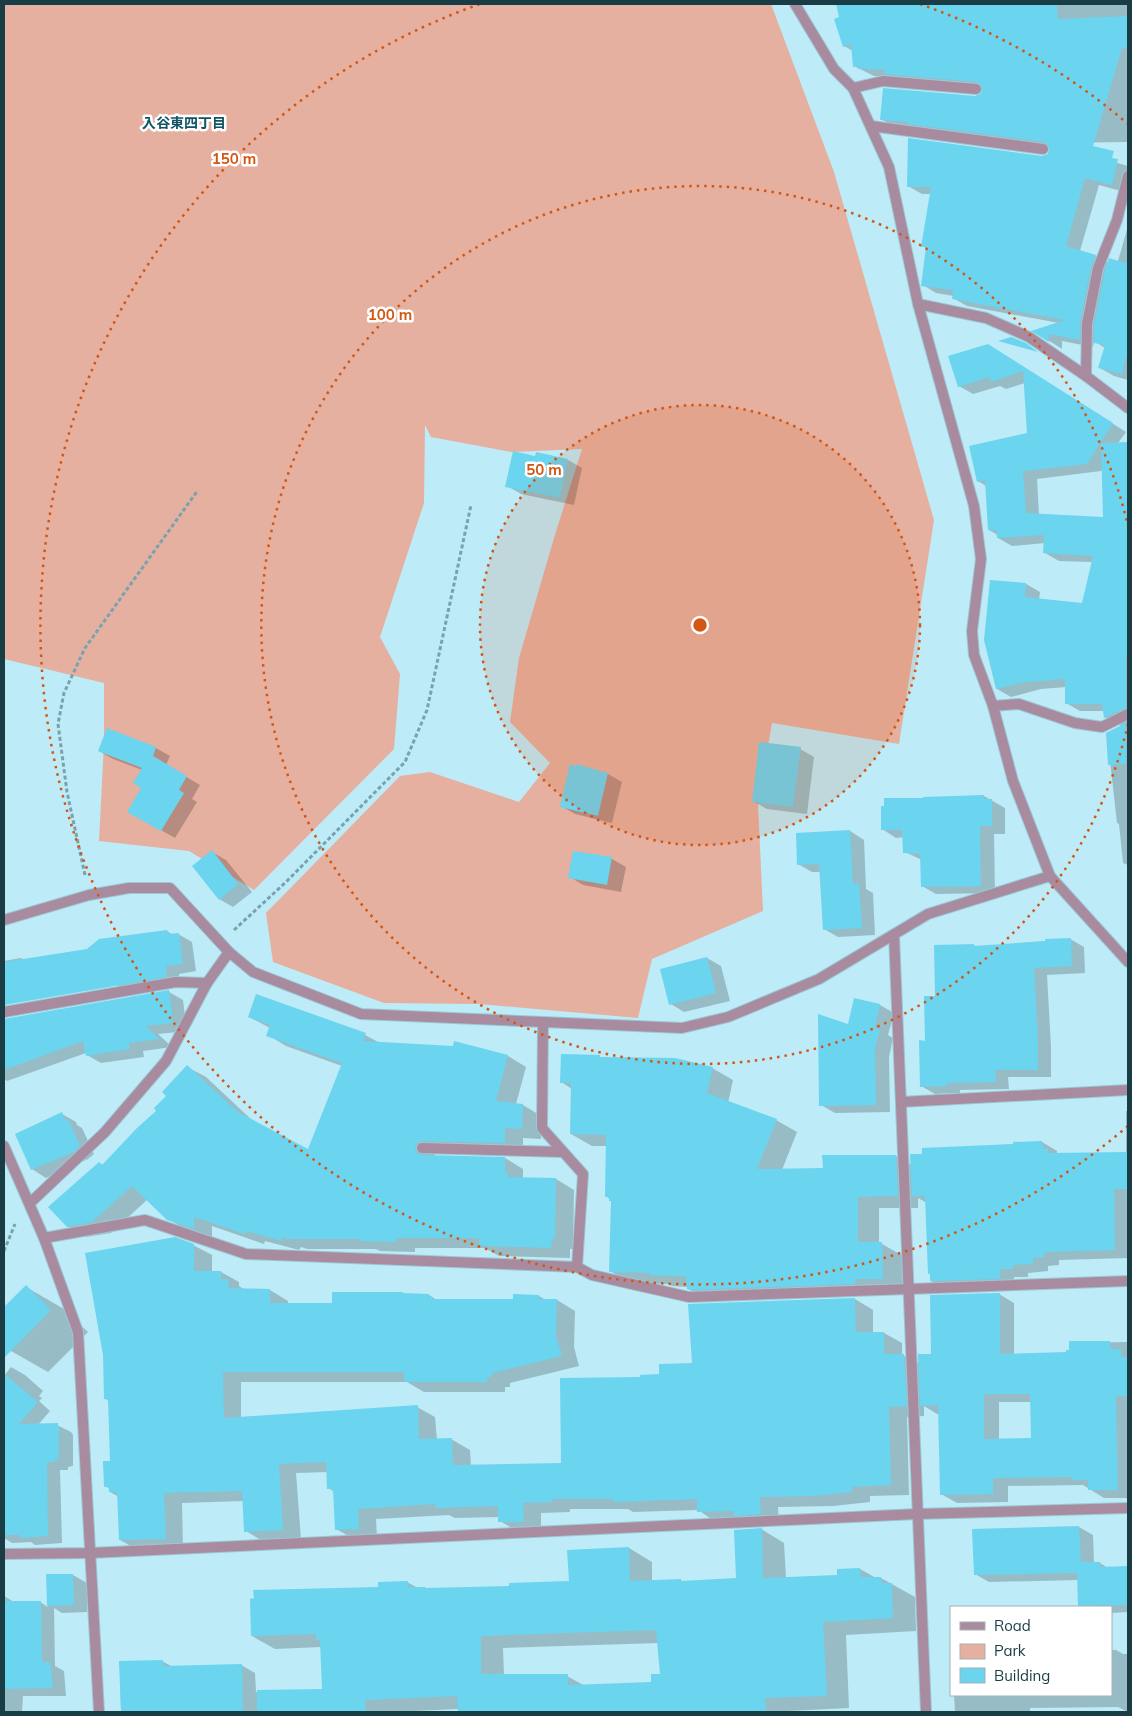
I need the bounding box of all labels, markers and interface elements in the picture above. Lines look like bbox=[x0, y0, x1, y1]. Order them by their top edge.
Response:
district label: 入谷東四丁目 bbox=[142, 114, 226, 132]
text: 150 m bbox=[212, 149, 256, 168]
text: 100 m bbox=[368, 305, 412, 324]
text: 50 m bbox=[526, 460, 562, 479]
centre of rings bbox=[691, 616, 709, 634]
legend bbox=[950, 1606, 1112, 1696]
text: Road bbox=[994, 1616, 1031, 1635]
text: Park bbox=[994, 1641, 1026, 1660]
text: Building bbox=[994, 1666, 1050, 1685]

